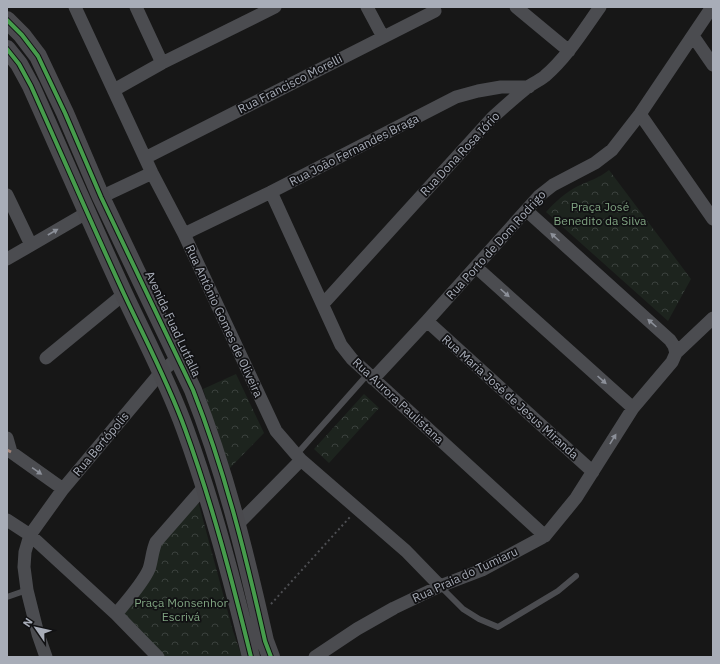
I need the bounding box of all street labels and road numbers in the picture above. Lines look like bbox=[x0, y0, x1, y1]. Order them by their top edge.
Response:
street label: Rua Francisco Morelli bbox=[235, 51, 344, 116]
street label: Rua Dona Rosa Iório bbox=[417, 108, 503, 199]
street label: Rua João Fernandes Braga bbox=[286, 110, 422, 189]
street label: Rua Porto de Dom Rodrigo bbox=[443, 187, 549, 302]
street label: Rua Antônio Gomes de Oliveira bbox=[182, 242, 267, 400]
street label: Avenida Fuad Lutfalla bbox=[142, 268, 205, 380]
street label: Rua Maria José de Jesus Miranda bbox=[439, 331, 582, 462]
street label: Rua Aurora Paulistana bbox=[350, 355, 447, 447]
street label: Rua Bertópolis bbox=[69, 408, 132, 479]
street label: Rua Praia do Tumiaru bbox=[410, 544, 520, 606]

